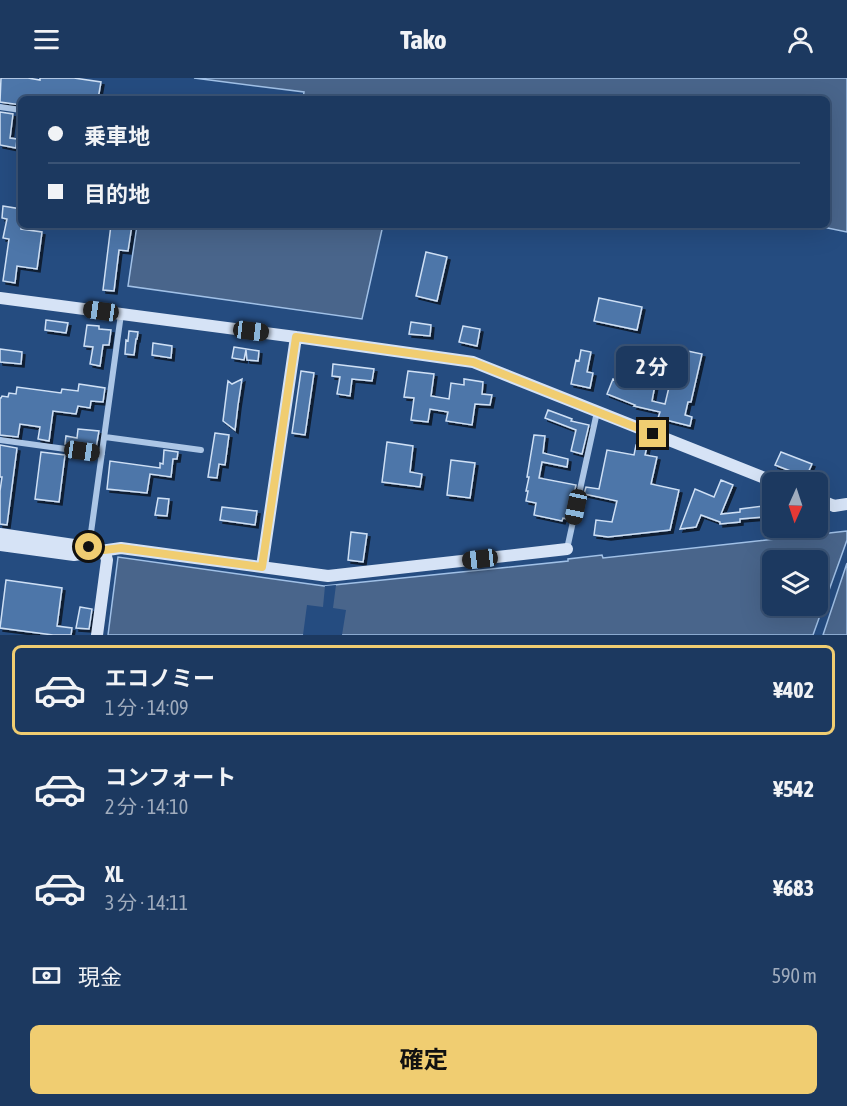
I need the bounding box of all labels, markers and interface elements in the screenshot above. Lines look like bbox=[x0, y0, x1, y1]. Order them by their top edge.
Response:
icon: menu bbox=[30, 23, 63, 56]
icon: person bbox=[784, 23, 817, 56]
text: Tako bbox=[400, 24, 447, 55]
text: 乗車地 bbox=[84, 123, 150, 149]
text: 目的地 bbox=[84, 181, 150, 207]
car bbox=[82, 300, 120, 322]
car bbox=[232, 320, 270, 342]
callout: 2 分 bbox=[617, 347, 689, 389]
text: 2 分 bbox=[636, 355, 668, 378]
route end bbox=[639, 420, 666, 447]
car bbox=[63, 440, 101, 462]
north arrow bbox=[762, 472, 828, 538]
map controls bbox=[762, 472, 828, 616]
car bbox=[563, 488, 589, 526]
route start bbox=[75, 533, 102, 560]
car bbox=[461, 548, 499, 570]
button: layers bbox=[762, 550, 828, 616]
icon: car bbox=[33, 663, 87, 717]
text: エコノミー bbox=[105, 665, 215, 691]
text: ¥402 bbox=[773, 677, 814, 703]
text: 1 分 · 14:09 bbox=[105, 696, 188, 719]
icon: car bbox=[33, 762, 87, 816]
text: コンフォート bbox=[105, 764, 236, 790]
text: ¥542 bbox=[773, 776, 814, 802]
text: 2 分 · 14:10 bbox=[105, 795, 188, 818]
icon: car bbox=[33, 861, 87, 915]
text: XL bbox=[105, 861, 123, 887]
text: ¥683 bbox=[773, 875, 814, 901]
text: 3 分 · 14:11 bbox=[105, 891, 188, 914]
icon: cash bbox=[30, 959, 63, 992]
text: 現金 bbox=[78, 964, 122, 990]
text: 590 m bbox=[772, 964, 817, 987]
button: 確定 bbox=[30, 1025, 817, 1094]

